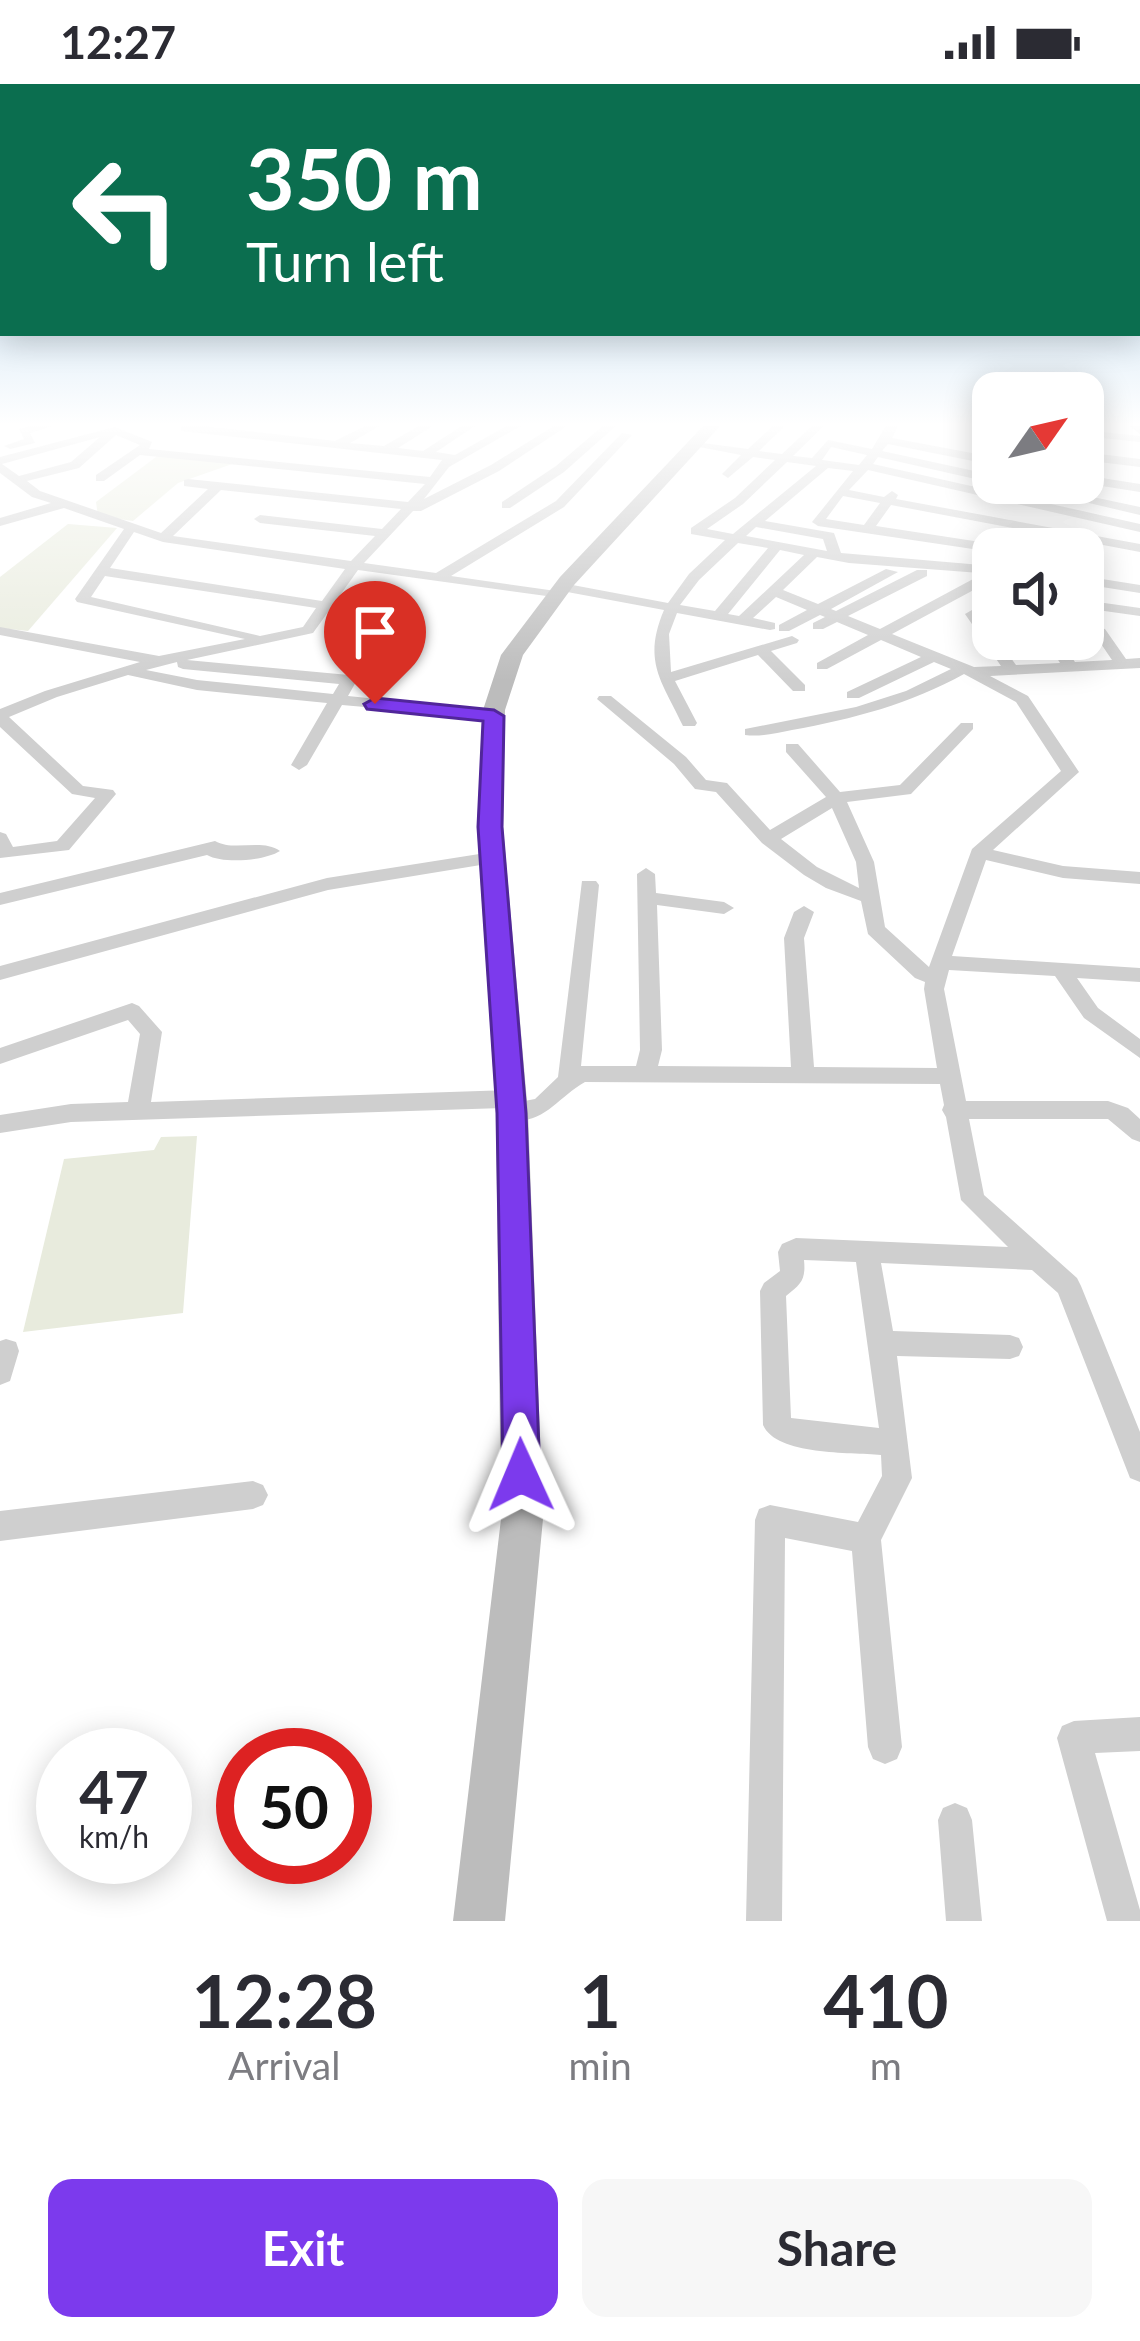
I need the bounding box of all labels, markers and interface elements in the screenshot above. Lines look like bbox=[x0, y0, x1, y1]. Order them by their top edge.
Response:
text: 12:27 bbox=[60, 15, 176, 69]
text: 350 m bbox=[246, 127, 483, 228]
icon: left bbox=[48, 132, 204, 288]
text: Turn left bbox=[246, 229, 444, 294]
north arrow bbox=[972, 372, 1104, 504]
map controls bbox=[972, 372, 1104, 660]
button: sound bbox=[972, 528, 1104, 660]
pin bbox=[324, 581, 426, 704]
icon: arrive bbox=[342, 599, 408, 665]
position arrow bbox=[458, 1412, 584, 1538]
speed limit sign: 50 bbox=[216, 1728, 372, 1884]
text: 47 bbox=[79, 1755, 149, 1827]
text: km/h bbox=[79, 1818, 149, 1854]
text: 12:28 bbox=[191, 1957, 377, 2043]
text: 1 bbox=[579, 1957, 621, 2043]
text: 410 bbox=[823, 1957, 948, 2043]
text: Arrival bbox=[228, 2042, 340, 2088]
text: min bbox=[569, 2042, 632, 2088]
text: m bbox=[870, 2042, 902, 2088]
button: Exit bbox=[48, 2179, 558, 2317]
button: Share bbox=[582, 2179, 1092, 2317]

